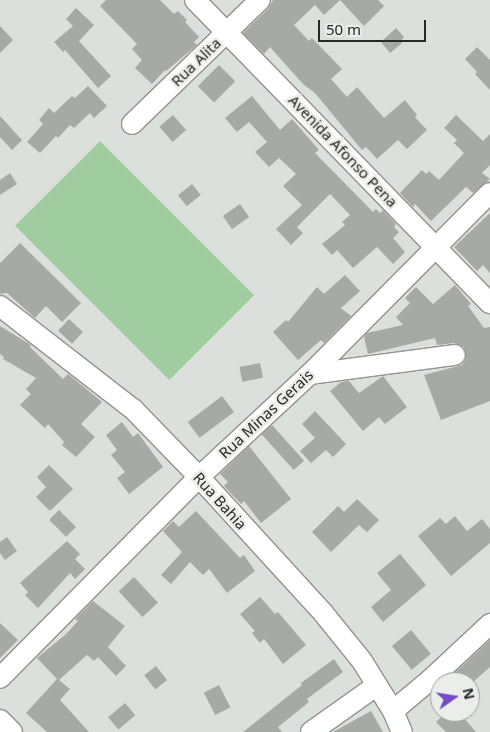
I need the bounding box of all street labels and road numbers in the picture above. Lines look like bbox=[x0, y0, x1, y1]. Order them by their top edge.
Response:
street label: Rua Alita bbox=[167, 34, 225, 90]
street label: Avenida Afonso Pena bbox=[285, 91, 401, 211]
street label: Rua Minas Gerais bbox=[215, 366, 317, 462]
street label: Rua Bahia bbox=[190, 469, 250, 533]

